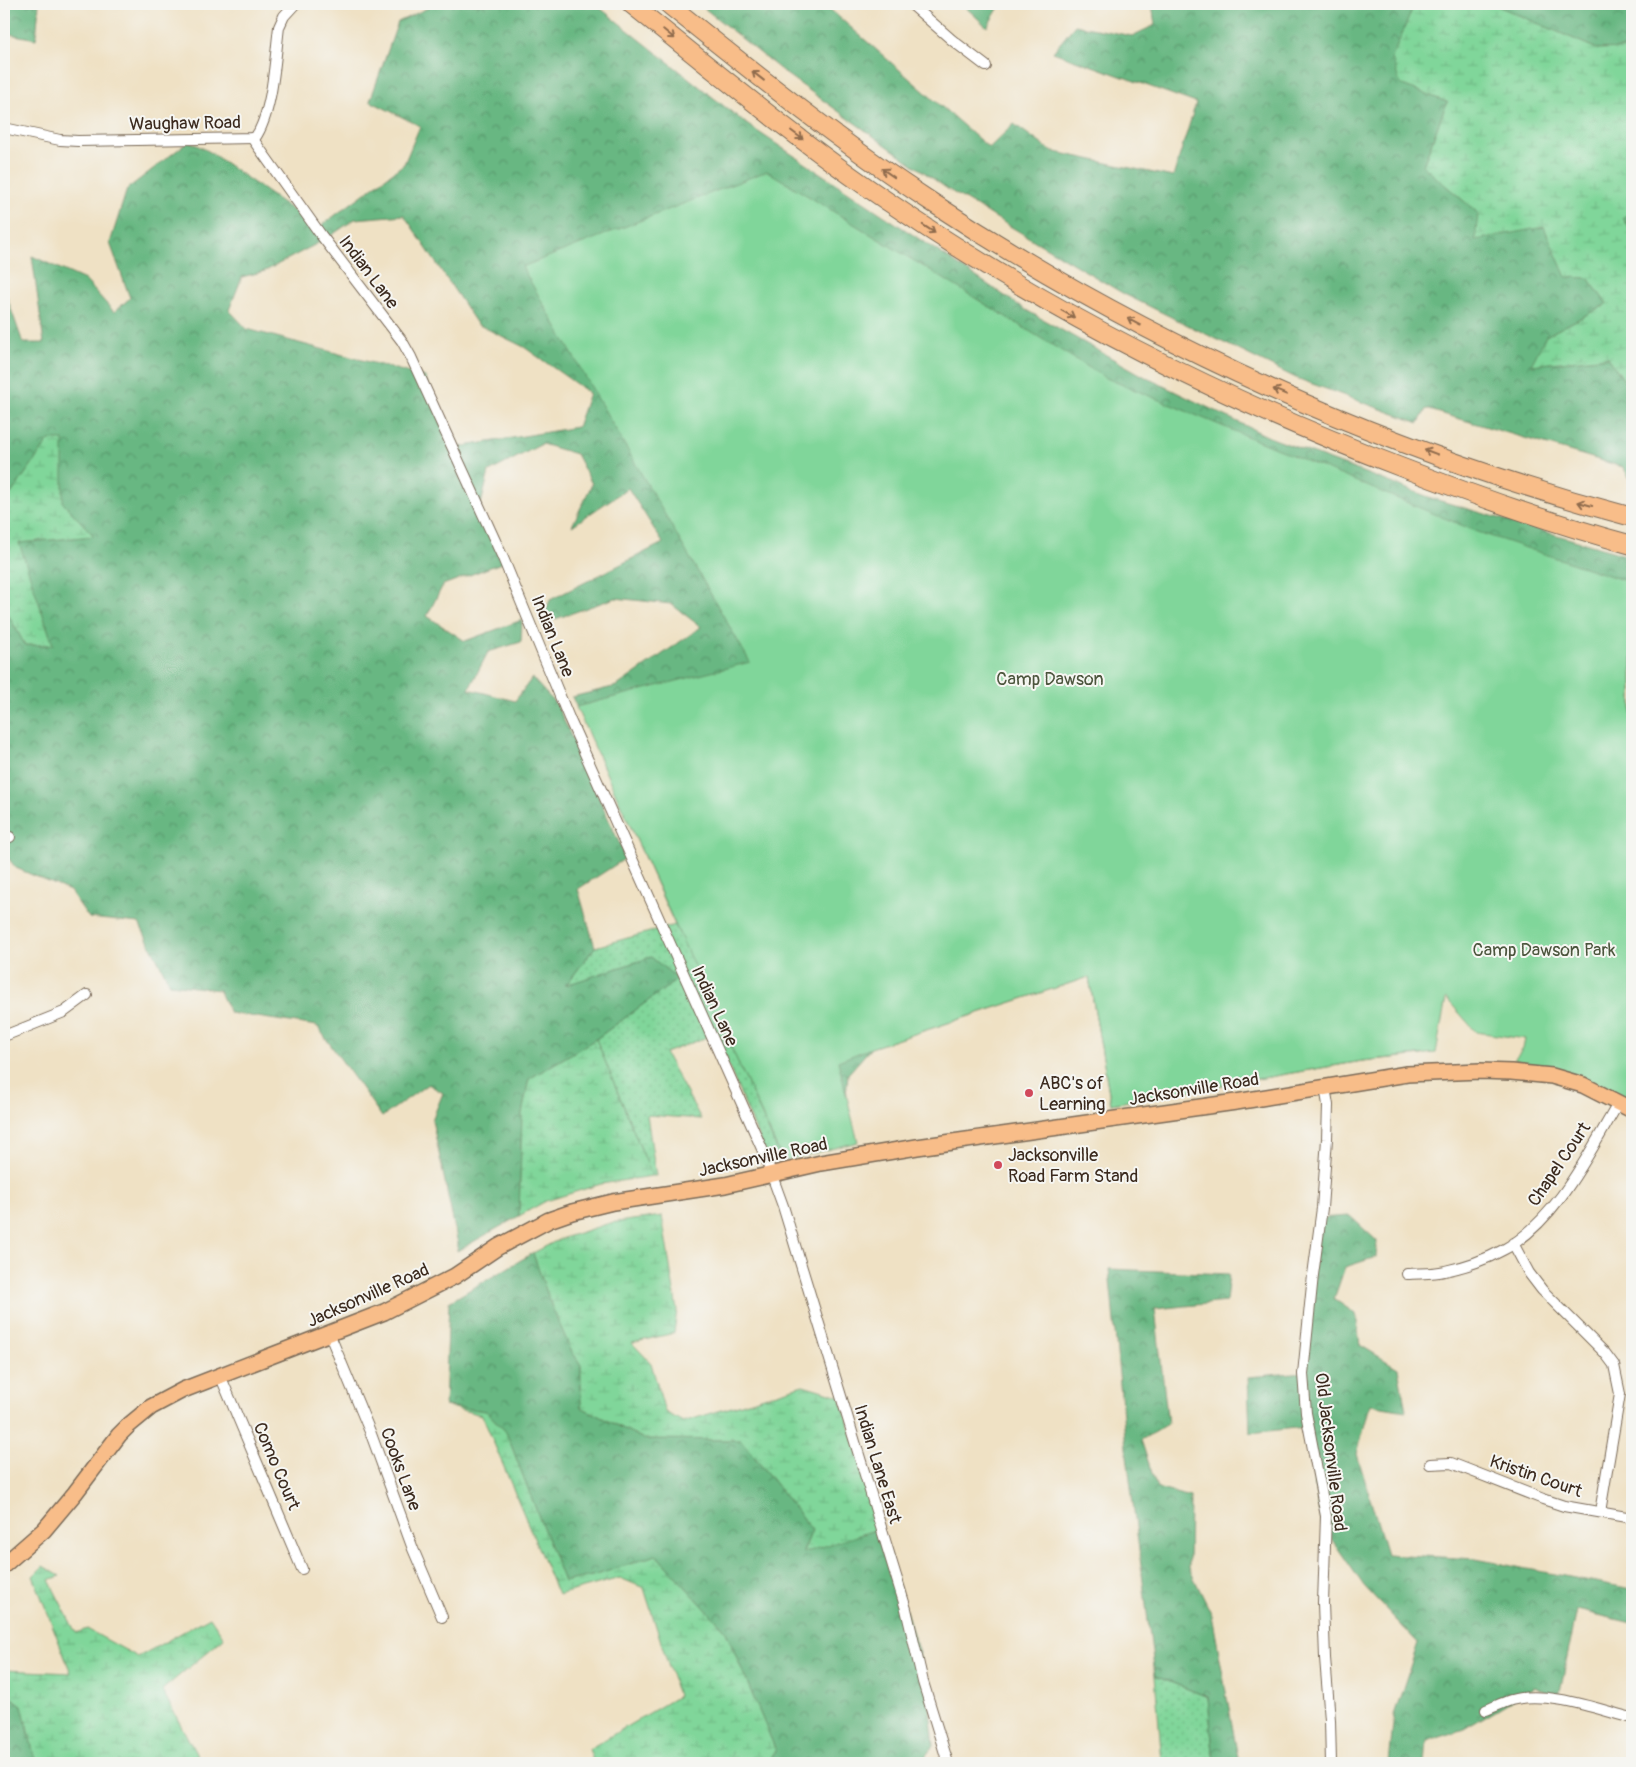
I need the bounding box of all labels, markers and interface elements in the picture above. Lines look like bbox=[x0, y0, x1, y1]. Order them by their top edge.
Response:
one-way arrow bbox=[662, 29, 675, 40]
one-way arrow bbox=[751, 71, 765, 81]
street label: Waughaw Road bbox=[129, 111, 241, 136]
one-way arrow bbox=[790, 130, 803, 141]
one-way arrow bbox=[882, 168, 896, 178]
one-way arrow bbox=[922, 224, 936, 235]
street label: Indian Lane bbox=[333, 231, 404, 314]
one-way arrow bbox=[1060, 309, 1075, 319]
one-way arrow bbox=[1127, 317, 1142, 326]
one-way arrow bbox=[1273, 386, 1288, 396]
one-way arrow bbox=[1424, 447, 1439, 456]
one-way arrow bbox=[1578, 498, 1594, 508]
street label: Indian Lane bbox=[526, 592, 579, 681]
park label: Camp Dawson bbox=[996, 668, 1104, 691]
park label: Camp Dawson Park bbox=[1473, 939, 1616, 962]
street label: Indian Lane bbox=[686, 962, 743, 1050]
street label: Jacksonville Road bbox=[1127, 1068, 1261, 1111]
place label: ABC's of Learning bbox=[1039, 1072, 1105, 1116]
marker: ABC's of Learning bbox=[1023, 1087, 1035, 1099]
street label: Chapel Court bbox=[1523, 1117, 1596, 1211]
street label: Jacksonville Road bbox=[696, 1133, 830, 1182]
place label: Jacksonville Road Farm Stand bbox=[1008, 1144, 1138, 1188]
marker: Jacksonville Road Farm Stand bbox=[992, 1159, 1004, 1171]
street label: Jacksonville Road bbox=[304, 1258, 433, 1333]
street label: Old Jacksonville Road bbox=[1309, 1371, 1352, 1533]
street label: Indian Lane East bbox=[849, 1402, 907, 1527]
street label: Como Court bbox=[248, 1419, 306, 1514]
street label: Cooks Lane bbox=[375, 1424, 426, 1514]
street label: Kristin Court bbox=[1487, 1450, 1586, 1503]

